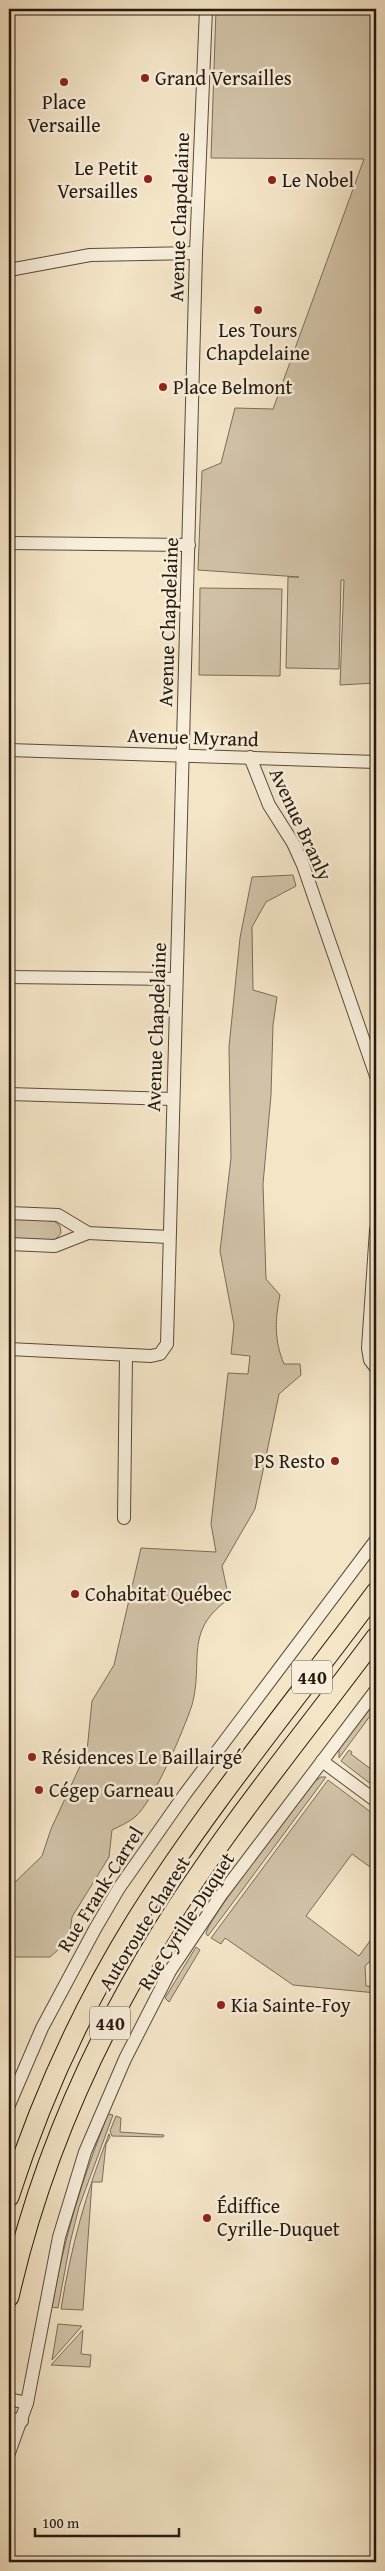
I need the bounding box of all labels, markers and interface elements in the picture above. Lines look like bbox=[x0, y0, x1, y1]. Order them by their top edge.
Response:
place label: Grand Versailles bbox=[155, 63, 292, 92]
marker: Grand Versailles bbox=[139, 72, 151, 84]
marker: Place Versaille bbox=[58, 76, 70, 88]
place label: Place Versaille bbox=[27, 87, 101, 139]
street label: Avenue Chapdelaine bbox=[161, 132, 196, 302]
place label: Le Petit Versailles bbox=[57, 153, 138, 205]
place label: Le Nobel bbox=[282, 165, 355, 194]
marker: Le Petit Versailles bbox=[142, 173, 154, 185]
marker: Le Nobel bbox=[266, 174, 278, 186]
marker: Les Tours Chapdelaine bbox=[252, 304, 264, 316]
place label: Les Tours Chapdelaine bbox=[206, 315, 310, 367]
place label: Place Belmont bbox=[173, 372, 293, 401]
marker: Place Belmont bbox=[157, 381, 169, 393]
street label: Avenue Chapdelaine bbox=[150, 537, 185, 707]
street label: Avenue Myrand bbox=[127, 720, 260, 753]
street label: Avenue Branly bbox=[263, 763, 340, 885]
street label: Avenue Chapdelaine bbox=[138, 942, 173, 1112]
place label: PS Resto bbox=[254, 1446, 325, 1475]
marker: PS Resto bbox=[329, 1455, 341, 1467]
place label: Cohabitat Québec bbox=[85, 1579, 232, 1608]
marker: Cohabitat Québec bbox=[69, 1588, 81, 1600]
road number: 440 bbox=[292, 1660, 332, 1694]
place label: Résidences Le Baillairgé bbox=[42, 1742, 242, 1771]
marker: Résidences Le Baillairgé bbox=[26, 1751, 38, 1763]
place label: Cégep Garneau bbox=[49, 1775, 174, 1804]
marker: Cégep Garneau bbox=[33, 1784, 45, 1796]
street label: Rue Frank-Carrel bbox=[49, 1820, 150, 1957]
street label: Rue Cyrille-Duquet bbox=[130, 1846, 241, 1995]
street label: Autoroute Charest bbox=[91, 1850, 197, 1996]
place label: Kia Sainte-Foy bbox=[231, 1990, 351, 2019]
marker: Kia Sainte-Foy bbox=[215, 1999, 227, 2011]
road number: 440 bbox=[90, 2006, 130, 2040]
place label: Édiffice Cyrille-Duquet bbox=[217, 2191, 340, 2243]
marker: Édiffice Cyrille-Duquet bbox=[201, 2212, 213, 2224]
scale bar bbox=[35, 2506, 179, 2538]
text: 100 m bbox=[42, 2512, 80, 2533]

